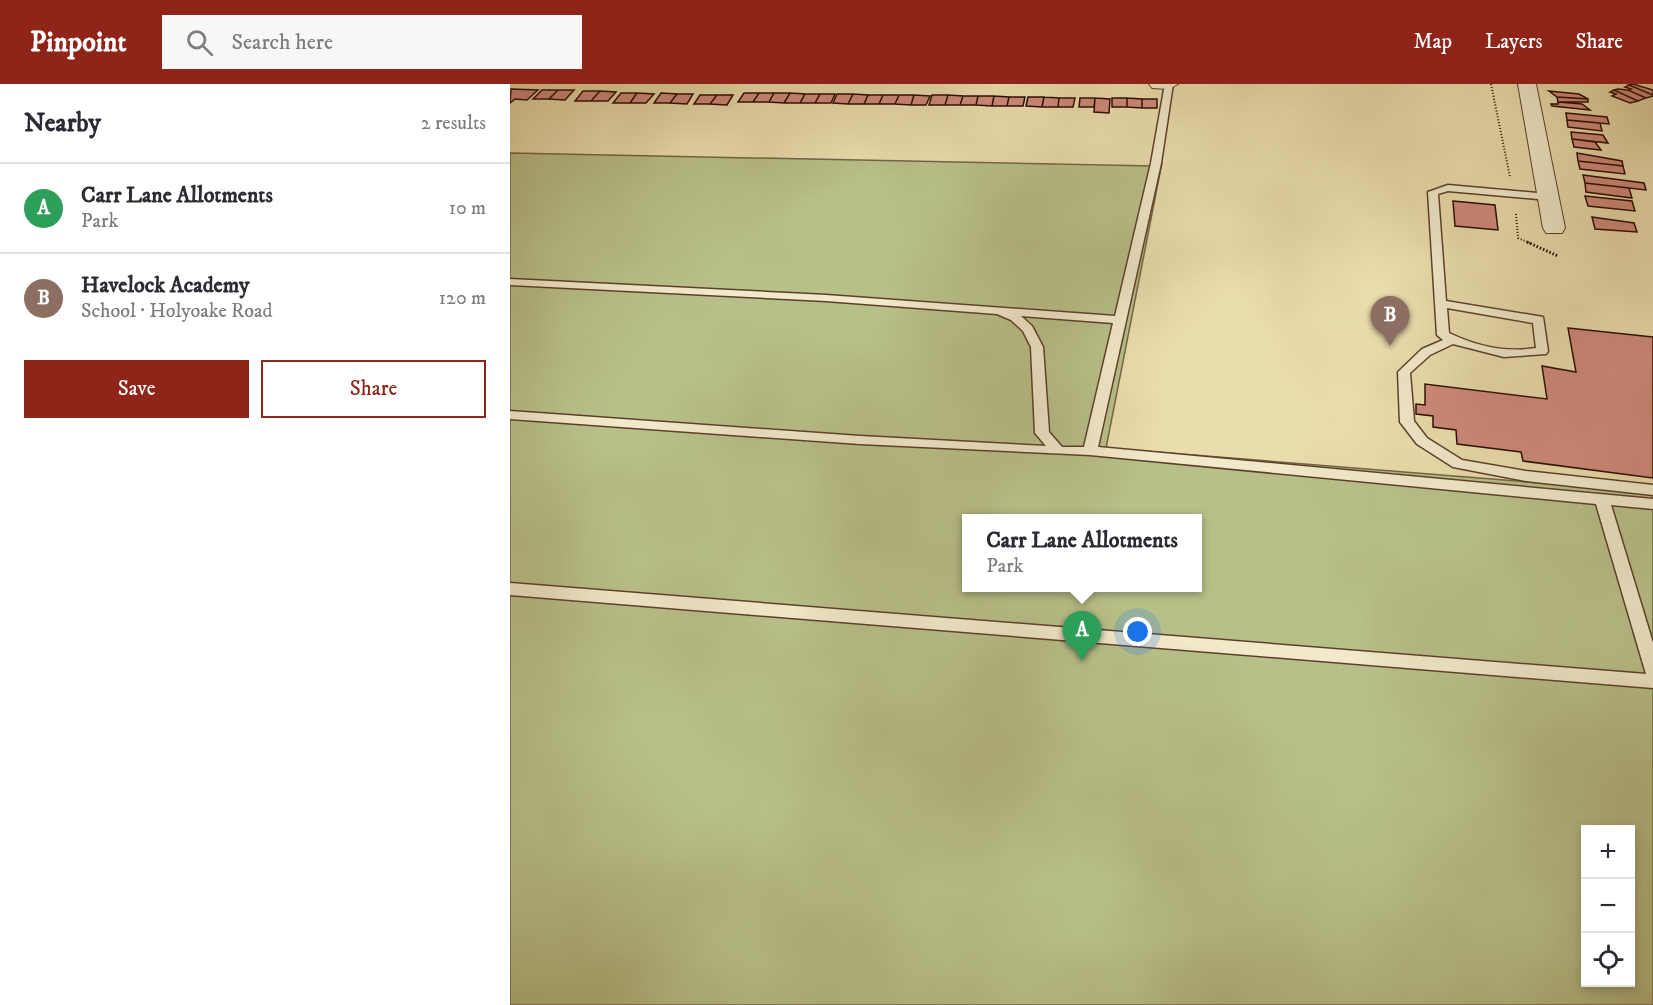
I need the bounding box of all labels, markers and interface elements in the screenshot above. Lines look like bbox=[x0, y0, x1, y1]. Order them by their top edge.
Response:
search box bbox=[162, 15, 582, 69]
text: Pinpoint bbox=[30, 25, 126, 60]
icon: search bbox=[183, 26, 216, 59]
text: Search here bbox=[231, 29, 333, 56]
text: Map bbox=[1413, 29, 1452, 55]
text: Layers bbox=[1485, 29, 1543, 55]
text: Share bbox=[1576, 29, 1623, 55]
text: Nearby bbox=[24, 107, 101, 140]
text: 2 results bbox=[421, 111, 486, 136]
text: Carr Lane Allotments bbox=[81, 182, 273, 209]
text: A bbox=[37, 196, 50, 221]
text: 10 m bbox=[449, 196, 486, 221]
text: Park bbox=[81, 209, 118, 234]
text: Havelock Academy bbox=[81, 272, 250, 299]
text: B bbox=[37, 286, 50, 311]
text: 120 m bbox=[439, 286, 486, 311]
pin: B bbox=[1370, 296, 1410, 346]
text: School · Holyoake Road bbox=[81, 299, 273, 324]
button: Save bbox=[24, 360, 249, 418]
button: Share bbox=[261, 360, 486, 418]
popup bbox=[962, 514, 1202, 592]
text: Carr Lane Allotments bbox=[986, 527, 1178, 554]
text: Park bbox=[986, 554, 1024, 579]
pin: A bbox=[1062, 612, 1102, 661]
your location bbox=[1123, 617, 1152, 646]
map controls bbox=[1581, 825, 1635, 987]
button: + bbox=[1581, 825, 1635, 879]
button: − bbox=[1581, 879, 1635, 933]
button: locate bbox=[1581, 933, 1635, 987]

